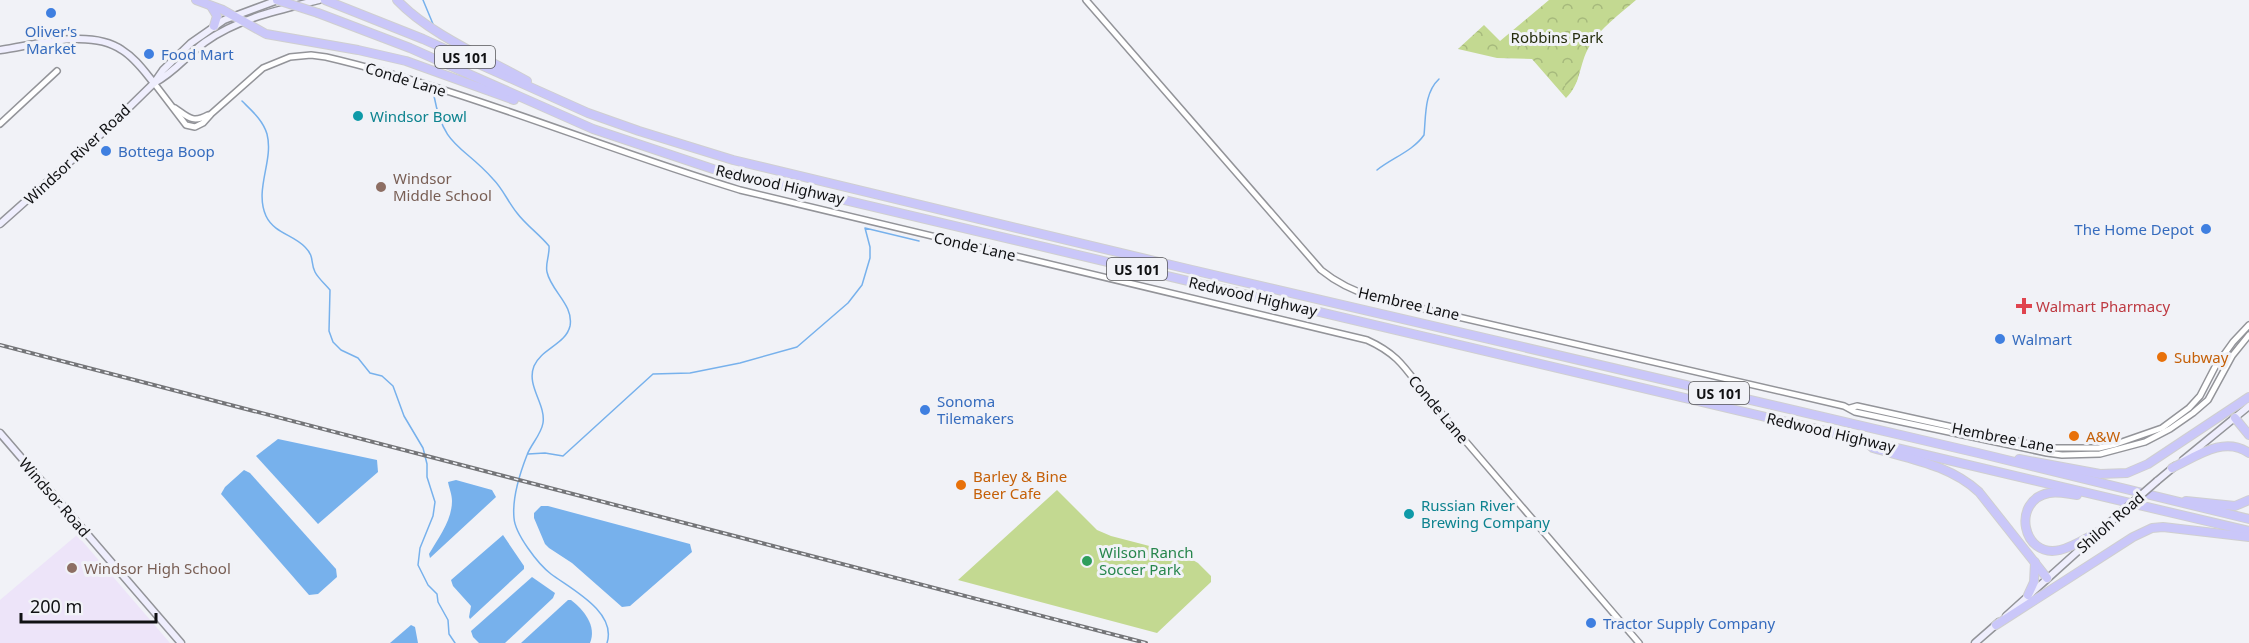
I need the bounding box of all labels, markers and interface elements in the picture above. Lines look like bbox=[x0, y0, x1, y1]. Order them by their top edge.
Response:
marker: Oliver's Market bbox=[44, 6, 58, 20]
place label: Oliver's Market bbox=[25, 21, 77, 58]
park label: Robbins Park bbox=[1511, 27, 1603, 47]
place label: Food Mart bbox=[161, 44, 234, 64]
road number: US 101 bbox=[435, 46, 495, 68]
marker: Food Mart bbox=[142, 47, 156, 61]
street label: Conde Lane bbox=[363, 57, 449, 101]
street label: Windsor River Road bbox=[20, 100, 134, 208]
place label: Windsor Bowl bbox=[370, 106, 467, 126]
marker: Windsor Bowl bbox=[351, 109, 365, 123]
place label: Bottega Boop bbox=[118, 141, 215, 161]
marker: Bottega Boop bbox=[99, 144, 113, 158]
street label: Redwood Highway bbox=[714, 159, 847, 209]
place label: Windsor Middle School bbox=[393, 168, 492, 205]
marker: Windsor Middle School bbox=[374, 180, 388, 194]
place label: The Home Depot bbox=[2074, 219, 2195, 239]
marker: The Home Depot bbox=[2199, 222, 2213, 236]
street label: Conde Lane bbox=[932, 227, 1018, 265]
road number: US 101 bbox=[1107, 258, 1167, 280]
street label: Redwood Highway bbox=[1187, 271, 1320, 321]
street label: Hembree Lane bbox=[1356, 282, 1462, 324]
place label: Walmart Pharmacy bbox=[2036, 296, 2170, 316]
marker: Walmart Pharmacy bbox=[2017, 299, 2031, 313]
place label: Walmart bbox=[2012, 329, 2073, 349]
marker: Walmart bbox=[1993, 332, 2007, 346]
place label: Subway bbox=[2174, 347, 2229, 367]
marker: Subway bbox=[2155, 350, 2169, 364]
street label: Conde Lane bbox=[1405, 371, 1473, 447]
road number: US 101 bbox=[1689, 382, 1749, 404]
place label: Sonoma Tilemakers bbox=[937, 391, 1014, 428]
marker: Sonoma Tilemakers bbox=[918, 403, 932, 417]
street label: Redwood Highway bbox=[1765, 407, 1898, 457]
street label: Hembree Lane bbox=[1950, 417, 2056, 457]
place label: A&W bbox=[2086, 426, 2120, 446]
marker: A&W bbox=[2067, 429, 2081, 443]
street label: Windsor Road bbox=[15, 453, 95, 541]
place label: Barley & Bine Beer Cafe bbox=[973, 466, 1067, 503]
marker: Barley & Bine Beer Cafe bbox=[954, 478, 968, 492]
street label: Shiloh Road bbox=[2072, 487, 2148, 557]
place label: Russian River Brewing Company bbox=[1421, 495, 1550, 532]
marker: Russian River Brewing Company bbox=[1402, 507, 1416, 521]
place label: Wilson Ranch Soccer Park bbox=[1099, 542, 1194, 579]
marker: Wilson Ranch Soccer Park bbox=[1080, 554, 1094, 568]
place label: Windsor High School bbox=[84, 558, 231, 578]
marker: Windsor High School bbox=[65, 561, 79, 575]
scale bar bbox=[21, 586, 156, 624]
text: 200 m bbox=[30, 594, 82, 618]
place label: Tractor Supply Company bbox=[1603, 613, 1776, 633]
marker: Tractor Supply Company bbox=[1584, 616, 1598, 630]

